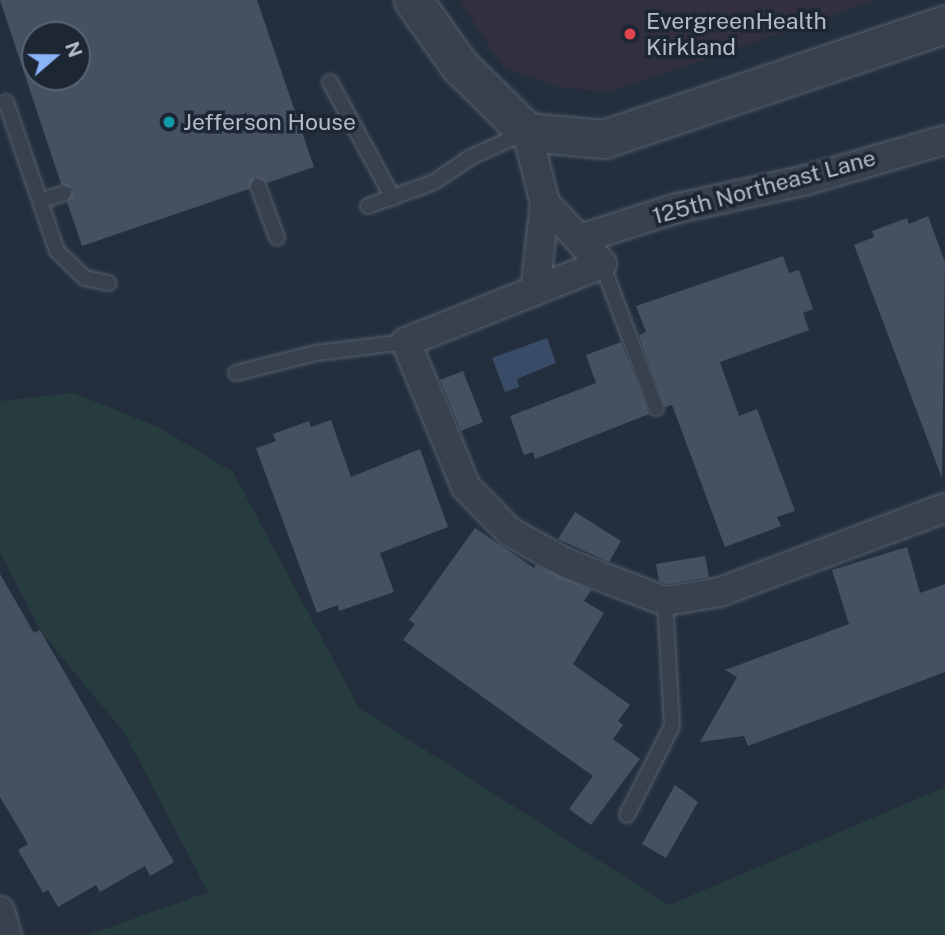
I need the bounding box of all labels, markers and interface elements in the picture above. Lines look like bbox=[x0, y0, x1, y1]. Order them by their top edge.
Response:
place label: EvergreenHealth Kirkland bbox=[646, 7, 827, 61]
north arrow bbox=[21, 21, 91, 91]
marker: EvergreenHealth Kirkland bbox=[620, 24, 640, 44]
text: N bbox=[61, 39, 87, 60]
place label: Jefferson House bbox=[183, 108, 356, 136]
marker: Jefferson House bbox=[161, 114, 177, 130]
street label: 125th Northeast Lane bbox=[649, 144, 879, 230]

